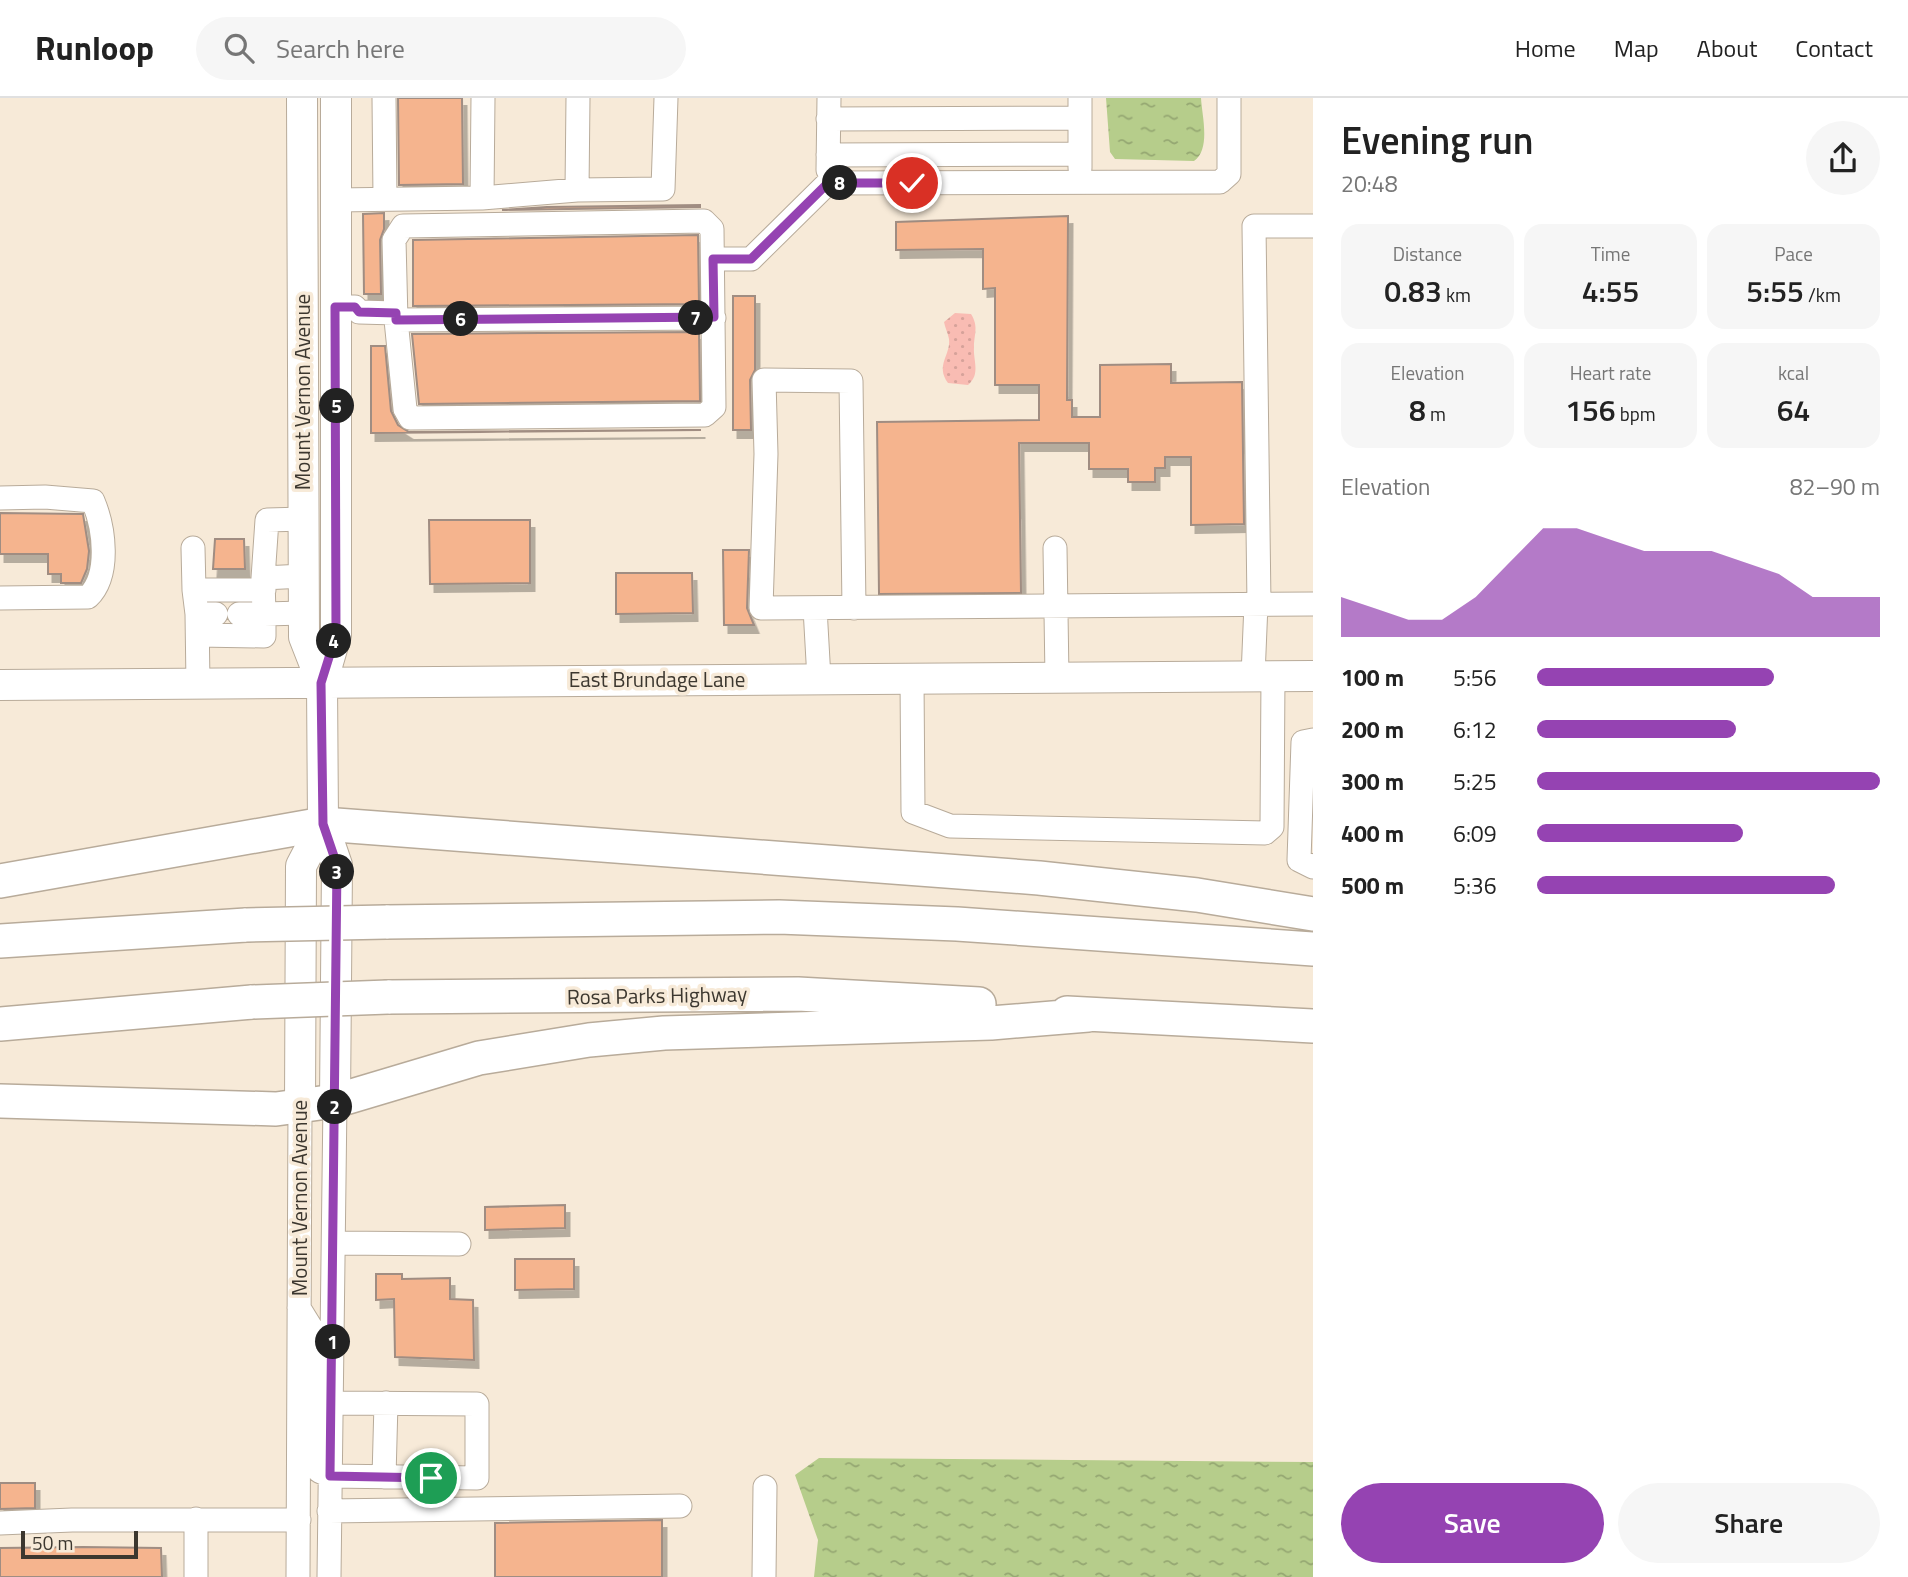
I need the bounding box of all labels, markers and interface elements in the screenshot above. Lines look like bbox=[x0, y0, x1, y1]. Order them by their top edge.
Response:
search box bbox=[196, 17, 686, 80]
text: Runloop bbox=[35, 23, 154, 73]
icon: search bbox=[220, 29, 258, 67]
text: Search here bbox=[276, 29, 405, 68]
text: Home bbox=[1515, 30, 1576, 66]
text: Map bbox=[1614, 30, 1659, 66]
text: About bbox=[1697, 30, 1757, 66]
text: Contact bbox=[1795, 30, 1873, 66]
text: Evening run bbox=[1341, 111, 1534, 169]
button: share bbox=[1806, 121, 1880, 195]
pin bbox=[882, 153, 942, 213]
icon: check bbox=[893, 164, 931, 202]
pin: 8 bbox=[822, 166, 858, 200]
text: 20:48 bbox=[1341, 166, 1398, 201]
text: 8 bbox=[834, 168, 845, 197]
text: Distance bbox=[1393, 239, 1462, 268]
text: Time bbox=[1591, 239, 1630, 268]
text: Pace bbox=[1774, 239, 1813, 268]
text: 0.83 bbox=[1384, 268, 1442, 314]
text: 4:55 bbox=[1582, 268, 1639, 314]
text: 5:55 bbox=[1746, 268, 1804, 314]
text: km bbox=[1442, 280, 1471, 309]
text: /km bbox=[1804, 280, 1841, 309]
street label: Mount Vernon Avenue bbox=[286, 294, 318, 490]
pin: 7 bbox=[678, 300, 714, 336]
pin: 6 bbox=[444, 302, 478, 336]
text: 7 bbox=[690, 303, 701, 332]
text: 6 bbox=[455, 304, 466, 333]
text: Elevation bbox=[1391, 358, 1464, 387]
text: Heart rate bbox=[1570, 358, 1651, 387]
text: kcal bbox=[1778, 358, 1809, 387]
text: 8 bbox=[1409, 387, 1426, 433]
text: 156 bbox=[1565, 387, 1616, 433]
text: 64 bbox=[1777, 387, 1810, 433]
pin: 5 bbox=[320, 388, 354, 424]
text: 5 bbox=[331, 391, 342, 420]
text: m bbox=[1426, 399, 1446, 428]
text: bpm bbox=[1616, 399, 1656, 428]
text: Elevation bbox=[1341, 469, 1430, 504]
text: 82–90 m bbox=[1790, 469, 1880, 504]
pin: 4 bbox=[316, 624, 352, 658]
text: 4 bbox=[328, 626, 339, 655]
text: 100 m bbox=[1341, 660, 1404, 695]
text: 5:56 bbox=[1453, 660, 1497, 695]
street label: East Brundage Lane bbox=[569, 663, 745, 695]
text: 200 m bbox=[1341, 712, 1404, 747]
text: 6:12 bbox=[1453, 712, 1497, 747]
text: 300 m bbox=[1341, 764, 1404, 799]
text: 5:25 bbox=[1453, 764, 1497, 799]
text: 400 m bbox=[1341, 816, 1404, 851]
text: 6:09 bbox=[1453, 816, 1497, 851]
pin: 3 bbox=[320, 854, 354, 890]
text: 3 bbox=[331, 857, 342, 886]
text: 500 m bbox=[1341, 868, 1404, 903]
text: 5:36 bbox=[1453, 868, 1497, 903]
street label: Rosa Parks Highway bbox=[566, 977, 748, 1013]
pin: 2 bbox=[318, 1090, 352, 1124]
text: 2 bbox=[329, 1092, 340, 1121]
street label: Mount Vernon Avenue bbox=[283, 1100, 315, 1296]
pin: 1 bbox=[316, 1324, 350, 1360]
text: 1 bbox=[327, 1327, 338, 1356]
pin bbox=[401, 1448, 461, 1508]
icon: arrive bbox=[412, 1459, 450, 1497]
button: Save bbox=[1341, 1483, 1604, 1563]
button: Share bbox=[1618, 1483, 1880, 1563]
scale bar bbox=[21, 1528, 138, 1560]
text: 50 m bbox=[32, 1528, 73, 1557]

